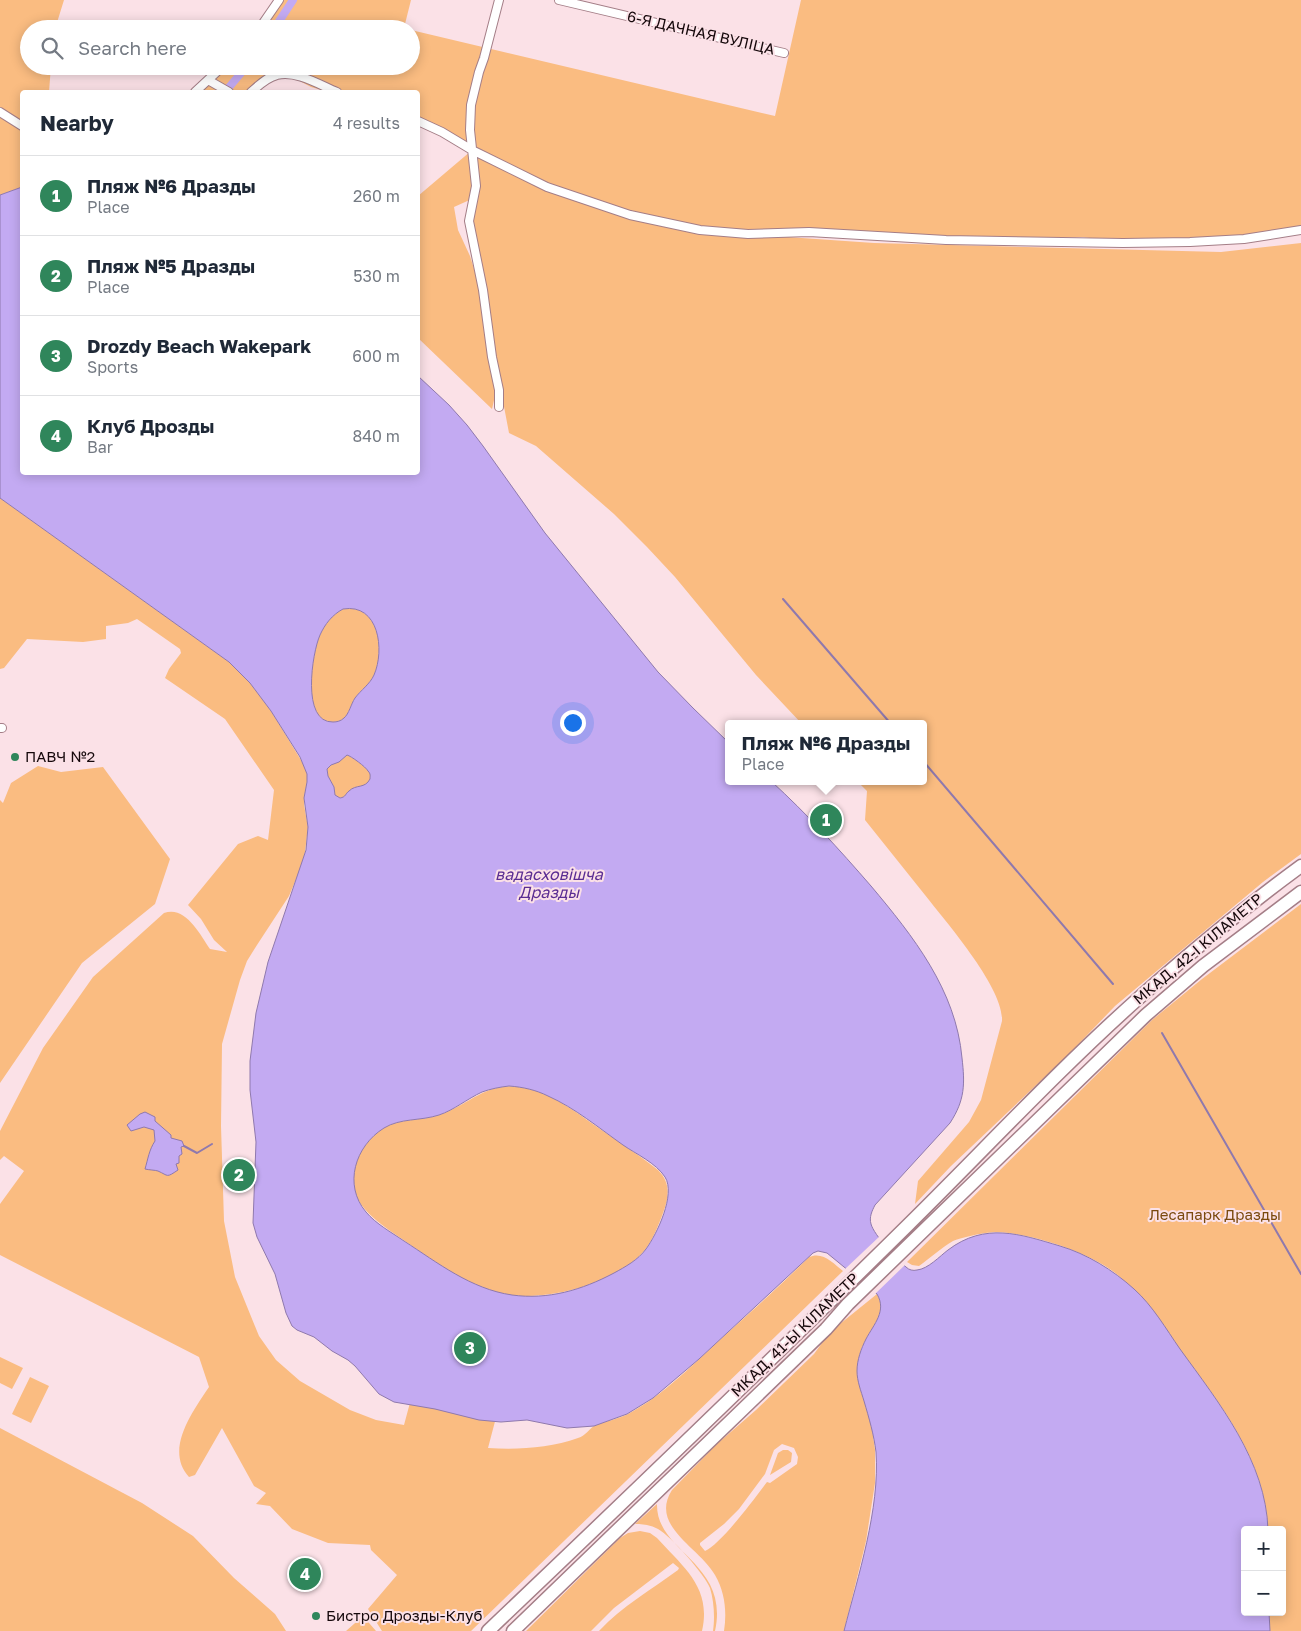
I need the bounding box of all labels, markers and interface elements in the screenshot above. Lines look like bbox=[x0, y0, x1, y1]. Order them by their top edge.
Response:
street label: 6-Я ДАЧНАЯ ВУЛІЦА bbox=[626, 6, 777, 58]
search box bbox=[20, 20, 420, 75]
icon: search bbox=[38, 34, 66, 62]
text: Search here bbox=[78, 36, 187, 59]
text: Nearby bbox=[40, 110, 114, 136]
text: 4 results bbox=[333, 113, 400, 133]
text: Пляж №6 Дразды bbox=[87, 174, 256, 197]
text: 1 bbox=[52, 186, 60, 206]
text: 260 m bbox=[353, 186, 400, 206]
text: Place bbox=[87, 197, 130, 217]
text: Пляж №5 Дразды bbox=[87, 254, 255, 277]
text: 2 bbox=[51, 266, 61, 286]
text: 530 m bbox=[353, 266, 400, 286]
text: Place bbox=[87, 277, 130, 297]
text: Drozdy Beach Wakepark bbox=[87, 334, 311, 357]
text: 3 bbox=[51, 346, 61, 366]
text: 600 m bbox=[352, 346, 400, 366]
text: Sports bbox=[87, 357, 138, 377]
text: Клуб Дрозды bbox=[87, 414, 214, 437]
text: 4 bbox=[51, 426, 61, 446]
text: 840 m bbox=[352, 426, 400, 446]
text: Bar bbox=[87, 437, 113, 457]
your location bbox=[560, 710, 586, 736]
popup bbox=[725, 720, 927, 785]
text: Пляж №6 Дразды bbox=[742, 731, 910, 754]
place label: ПАВЧ №2 bbox=[25, 747, 95, 765]
marker: ПАВЧ №2 bbox=[9, 751, 21, 763]
text: Place bbox=[742, 754, 784, 774]
pin: 1 bbox=[810, 801, 842, 839]
water label: вадасховішча Дразды bbox=[495, 864, 604, 902]
street label: МКАД, 42-І КІЛАМЕТР bbox=[1129, 889, 1266, 1008]
pin: 2 bbox=[223, 1156, 255, 1194]
park label: Лесапарк Дразды bbox=[1149, 1205, 1281, 1223]
street label: МКАД, 41-Ы КІЛАМЕТР bbox=[727, 1268, 862, 1400]
pin: 3 bbox=[454, 1329, 486, 1367]
map controls bbox=[1241, 1526, 1286, 1616]
button: + bbox=[1241, 1526, 1286, 1571]
pin: 4 bbox=[289, 1555, 321, 1593]
button: − bbox=[1241, 1571, 1286, 1616]
place label: Бистро Дрозды-Клуб bbox=[326, 1606, 482, 1624]
marker: Бистро Дрозды-Клуб bbox=[310, 1610, 322, 1622]

